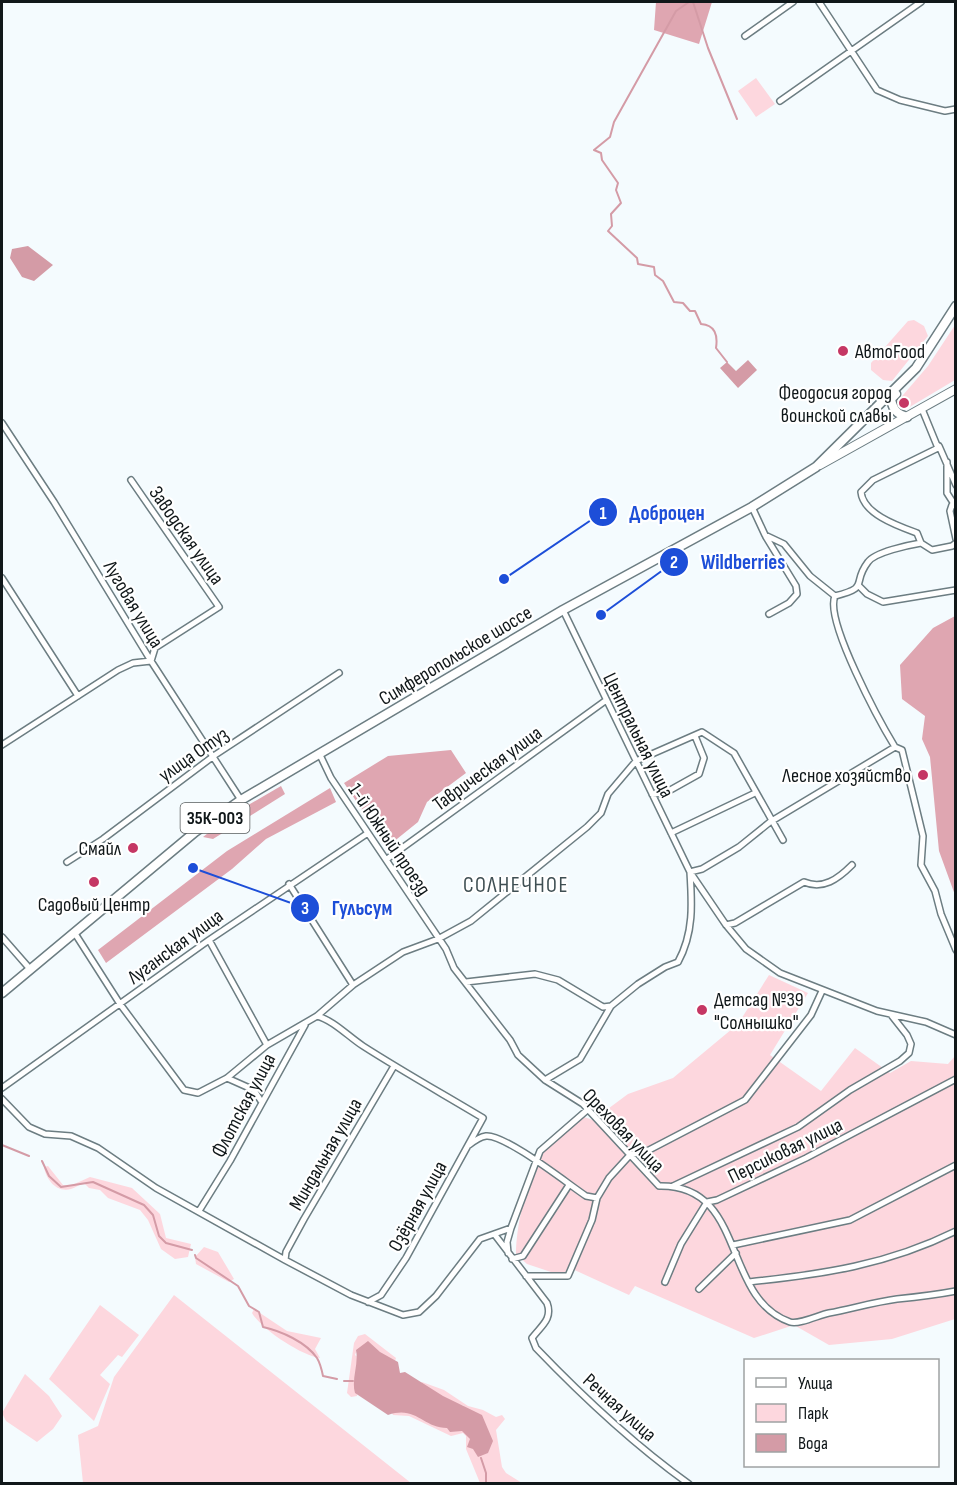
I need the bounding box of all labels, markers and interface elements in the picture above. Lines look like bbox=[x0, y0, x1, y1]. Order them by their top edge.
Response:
place label: АвтоFood bbox=[854, 340, 925, 364]
marker: АвтоFood bbox=[836, 344, 850, 358]
place label: Феодосия город воинской славы bbox=[778, 381, 892, 428]
marker: Феодосия город воинской славы bbox=[897, 396, 911, 410]
street label: Заводская улица bbox=[143, 482, 229, 589]
callout: Доброцен bbox=[588, 493, 717, 532]
text: Доброцен bbox=[629, 501, 705, 526]
text: 1 bbox=[599, 503, 607, 524]
callout: Wildberries bbox=[659, 542, 798, 581]
text: Wildberries bbox=[701, 550, 785, 575]
text: 2 bbox=[670, 552, 678, 573]
street label: Луговая улица bbox=[97, 556, 169, 652]
street label: Симферопольское шоссе bbox=[375, 601, 536, 711]
street label: Центральная улица bbox=[597, 669, 679, 802]
street label: Таврическая улица bbox=[428, 721, 547, 816]
street label: улица Отуз bbox=[154, 722, 233, 788]
place label: Лесное хозяйство bbox=[781, 764, 911, 788]
marker: Лесное хозяйство bbox=[916, 768, 930, 782]
street label: 1-й Южный проезд bbox=[343, 779, 435, 900]
road number: 35К-003 bbox=[180, 803, 250, 833]
place label: Смайл bbox=[78, 837, 121, 861]
marker: Смайл bbox=[126, 841, 140, 855]
district label: СОЛНЕЧНОЕ bbox=[463, 872, 569, 899]
marker: Садовый Центр bbox=[87, 875, 101, 889]
callout: Гульсум bbox=[290, 888, 404, 927]
place label: Садовый Центр bbox=[38, 893, 150, 917]
text: Гульсум bbox=[332, 896, 392, 921]
text: 3 bbox=[301, 898, 309, 919]
street label: Луганская улица bbox=[122, 904, 228, 990]
place label: Детсад №39 "Солнышко" bbox=[714, 988, 804, 1035]
marker: Детсад №39 "Солнышко" bbox=[695, 1003, 709, 1017]
street label: Флотская улица bbox=[207, 1049, 281, 1161]
street label: Ореховая улица bbox=[577, 1084, 669, 1178]
street label: Миндальная улица bbox=[284, 1094, 368, 1215]
street label: Персиковая улица bbox=[724, 1113, 847, 1189]
street label: Озёрная улица bbox=[383, 1157, 452, 1256]
legend bbox=[744, 1359, 939, 1467]
street label: Речная улица bbox=[578, 1369, 661, 1447]
text: Улица bbox=[798, 1373, 833, 1394]
text: Парк bbox=[798, 1403, 829, 1424]
text: Вода bbox=[798, 1433, 828, 1454]

